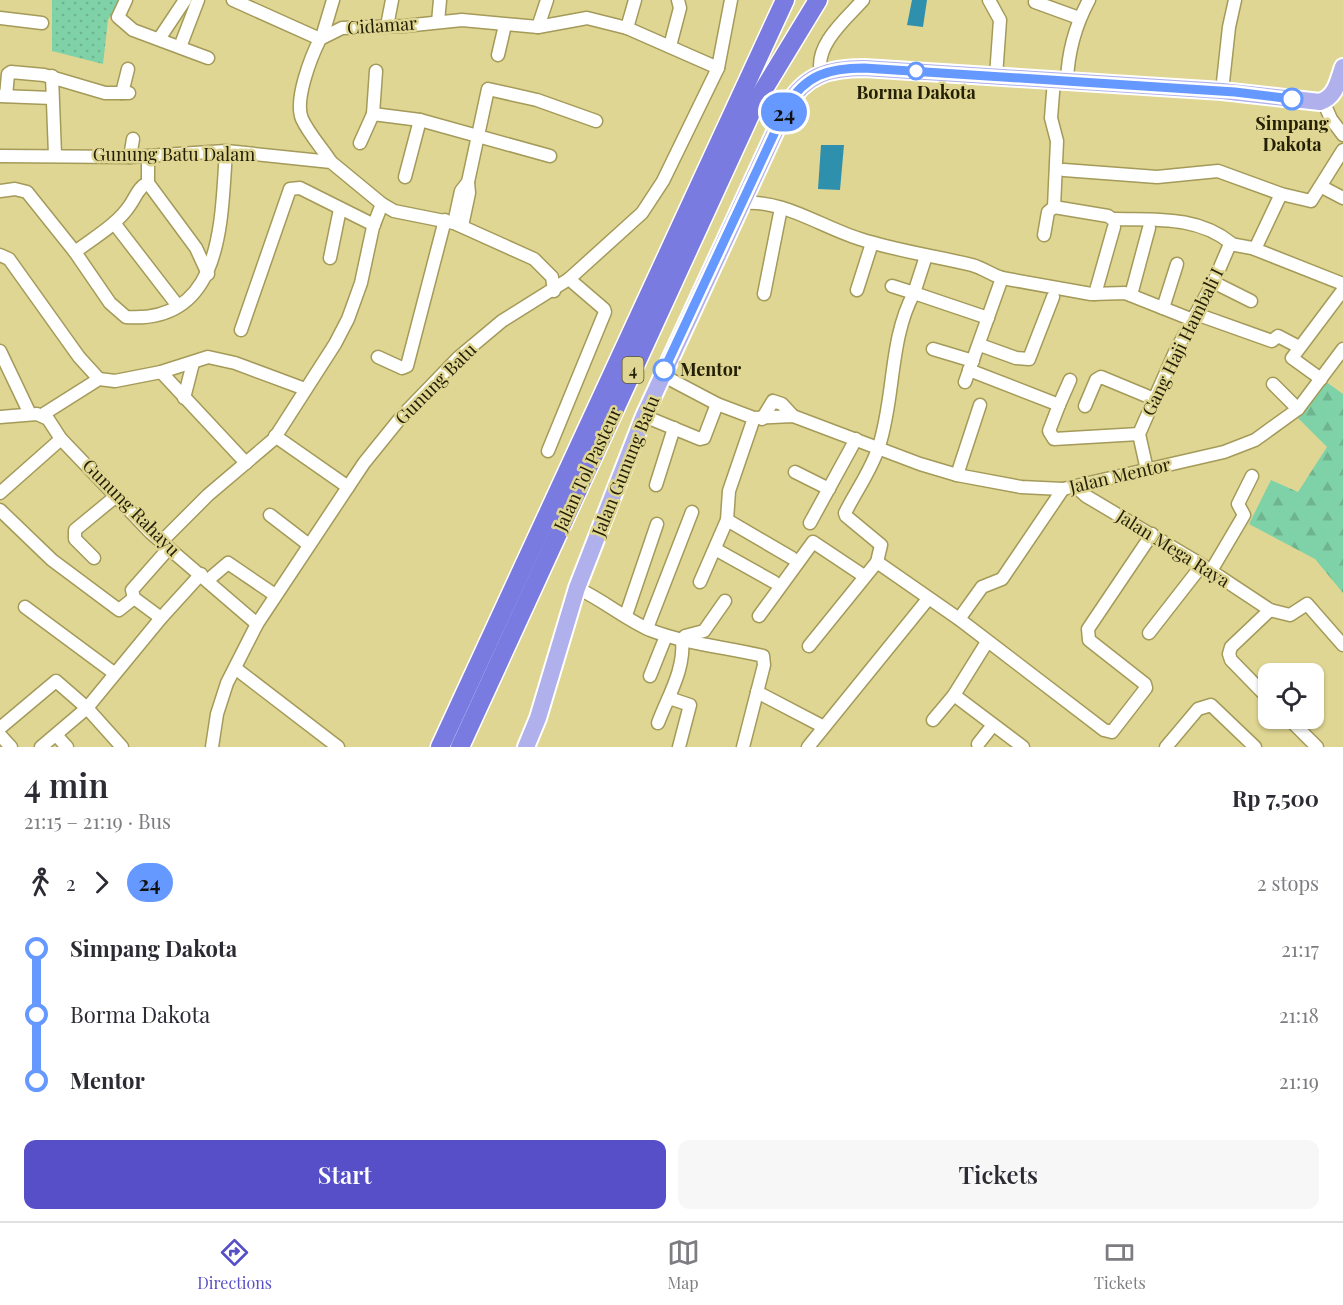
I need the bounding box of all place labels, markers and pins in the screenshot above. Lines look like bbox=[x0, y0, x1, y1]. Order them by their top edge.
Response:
marker: Borma Dakota bbox=[907, 62, 925, 80]
place label: Borma Dakota bbox=[856, 80, 976, 104]
marker: Simpang Dakota bbox=[1281, 88, 1303, 110]
place label: Simpang Dakota bbox=[1255, 111, 1329, 156]
place label: Mentor bbox=[680, 357, 742, 381]
marker: Mentor bbox=[653, 359, 675, 381]

